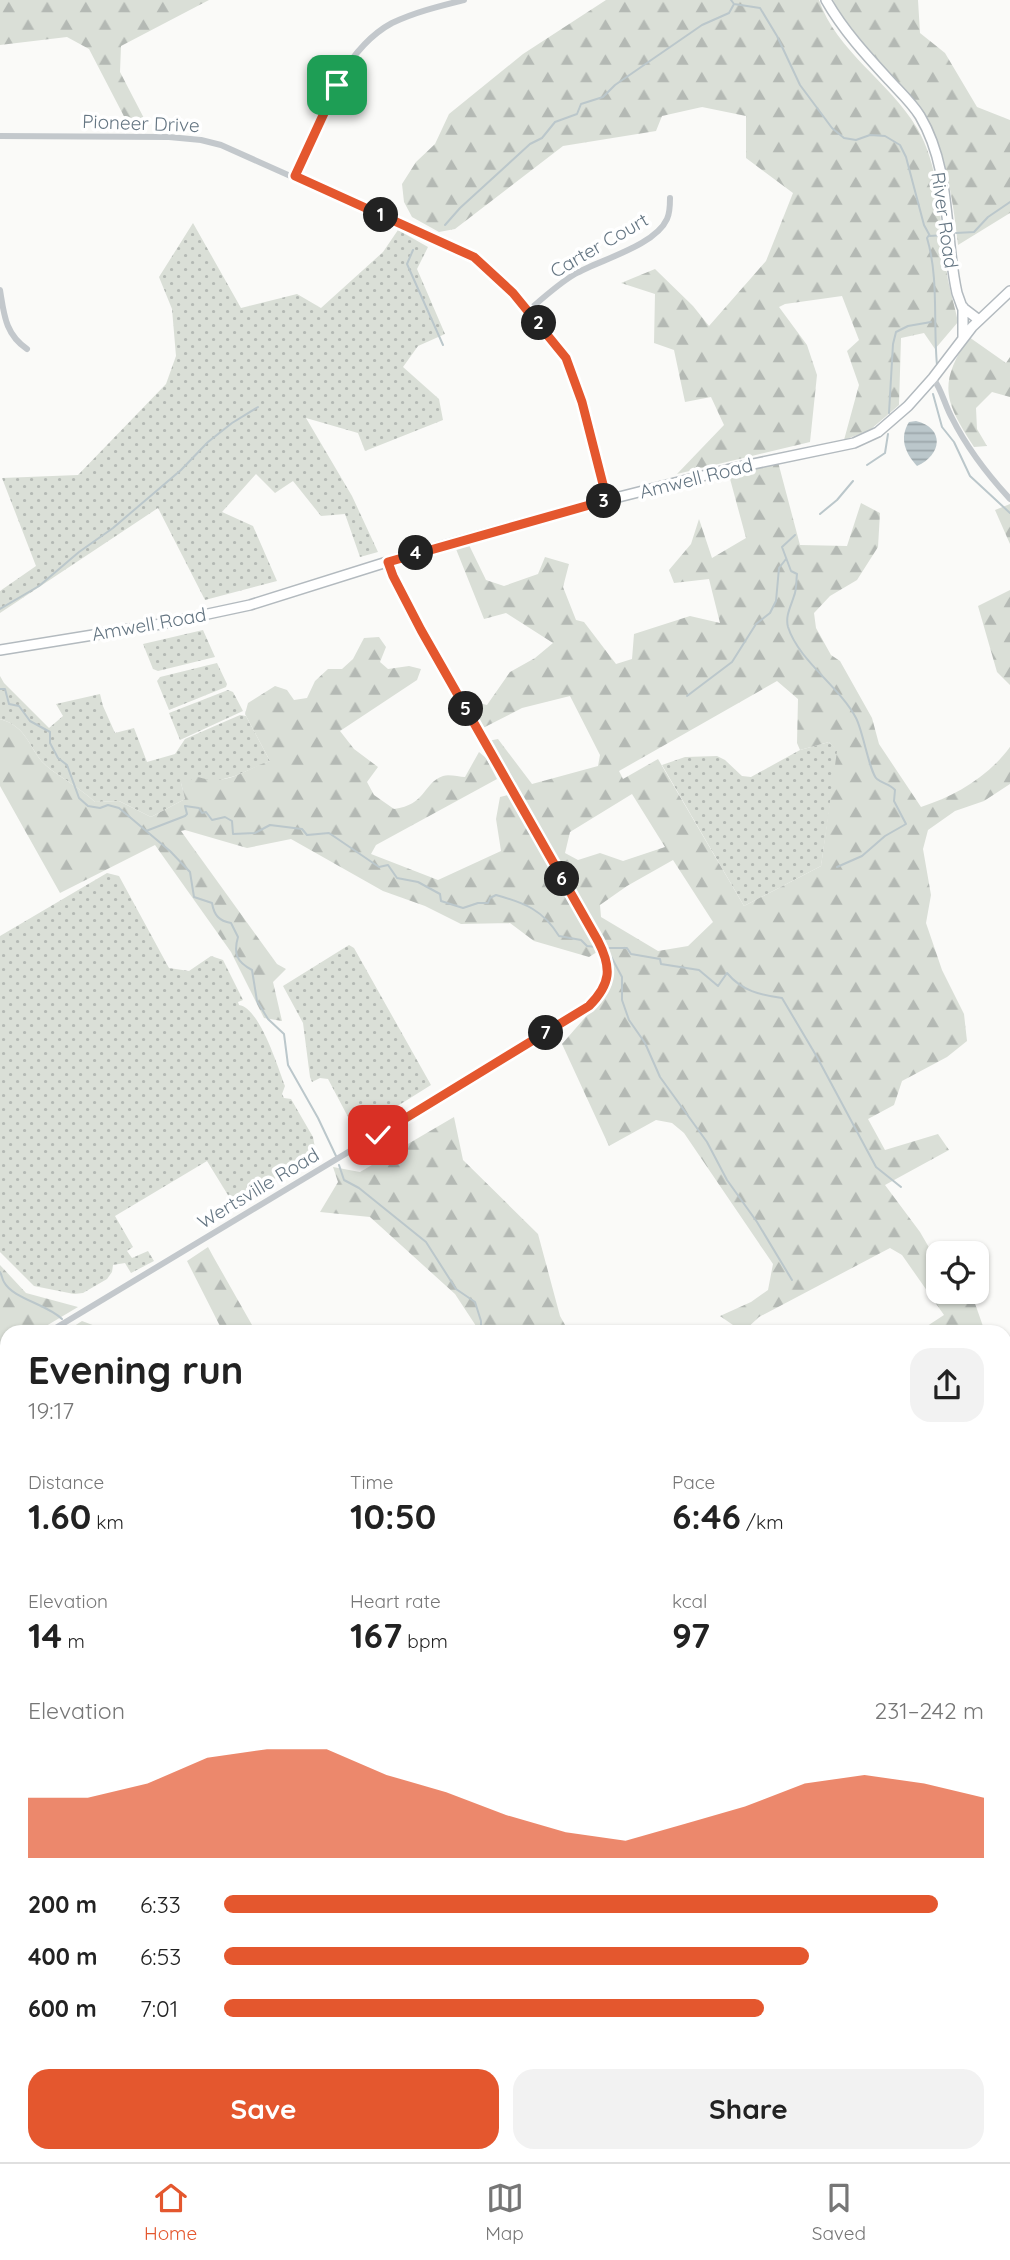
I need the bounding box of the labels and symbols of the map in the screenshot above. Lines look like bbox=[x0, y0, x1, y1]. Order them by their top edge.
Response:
pin bbox=[307, 55, 367, 115]
street label: Pioneer Drive bbox=[82, 109, 200, 137]
street label: River Road bbox=[926, 170, 964, 270]
pin: 1 bbox=[364, 198, 398, 232]
street label: Carter Court bbox=[546, 207, 652, 283]
pin: 2 bbox=[522, 306, 556, 340]
street label: Amwell Road bbox=[637, 452, 755, 504]
pin: 3 bbox=[586, 484, 622, 518]
pin: 4 bbox=[398, 536, 434, 570]
street label: Amwell Road bbox=[90, 602, 208, 646]
pin: 5 bbox=[448, 692, 484, 726]
pin: 6 bbox=[544, 862, 580, 896]
pin: 7 bbox=[528, 1016, 564, 1050]
pin bbox=[348, 1105, 408, 1165]
street label: Wertsville Road bbox=[193, 1142, 323, 1234]

